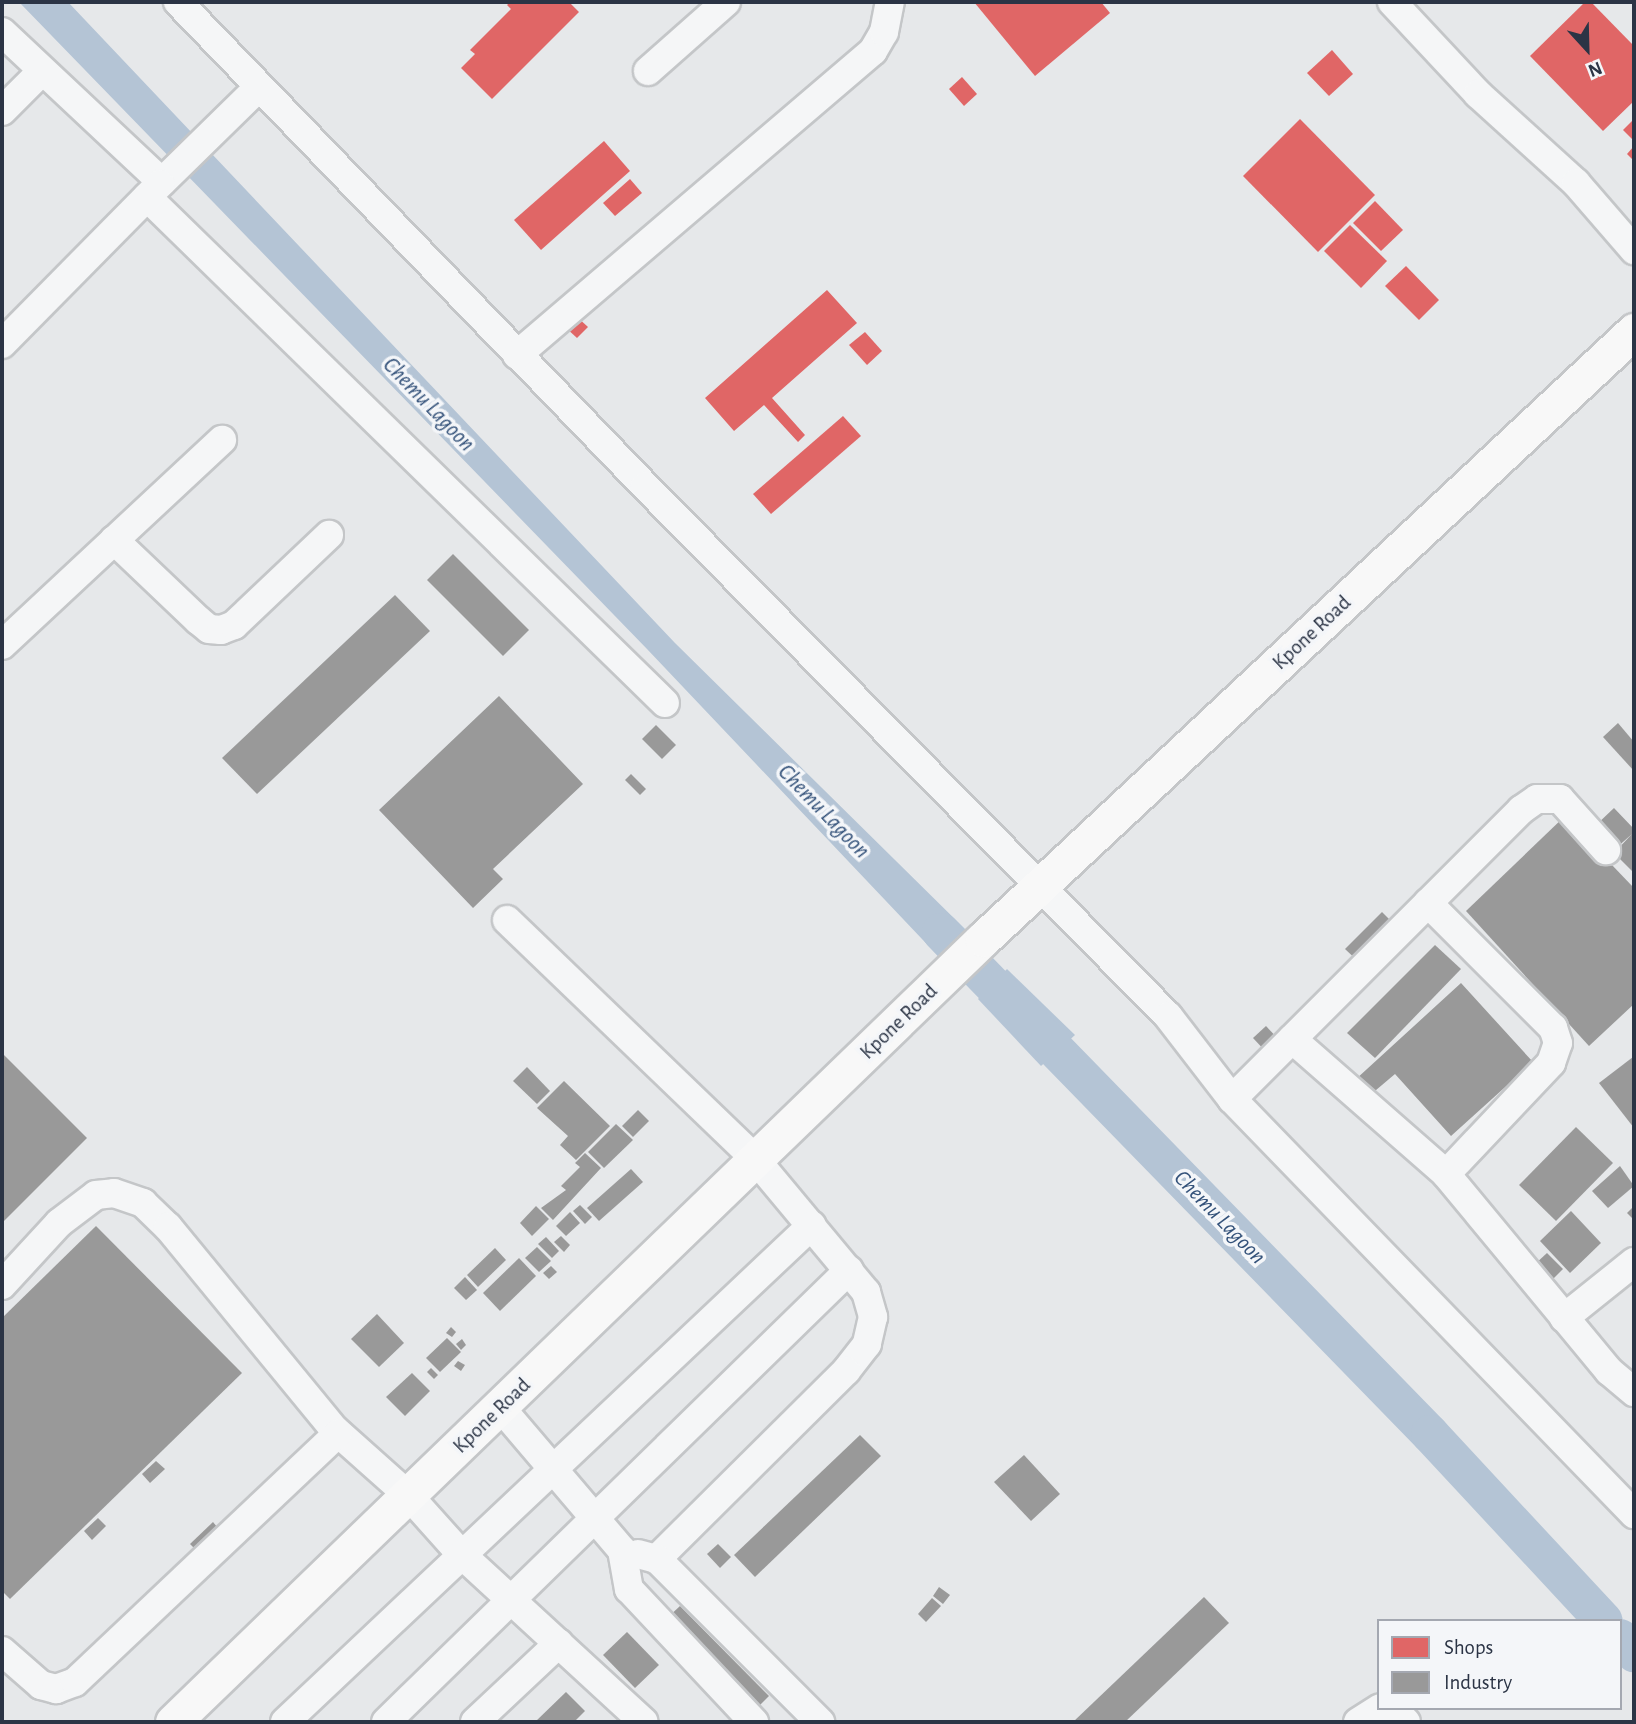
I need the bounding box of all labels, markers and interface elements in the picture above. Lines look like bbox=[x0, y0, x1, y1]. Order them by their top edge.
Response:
north arrow bbox=[1552, 14, 1622, 84]
text: N bbox=[1585, 58, 1605, 80]
water label: Chemu Lagoon bbox=[376, 352, 480, 458]
street label: Kpone Road bbox=[1268, 590, 1356, 676]
water label: Chemu Lagoon bbox=[771, 759, 875, 865]
street label: Kpone Road bbox=[855, 979, 943, 1065]
water label: Chemu Lagoon bbox=[1167, 1165, 1271, 1271]
street label: Kpone Road bbox=[448, 1373, 536, 1459]
legend bbox=[1377, 1619, 1622, 1710]
text: Shops bbox=[1444, 1637, 1493, 1658]
text: Industry bbox=[1444, 1672, 1512, 1693]

